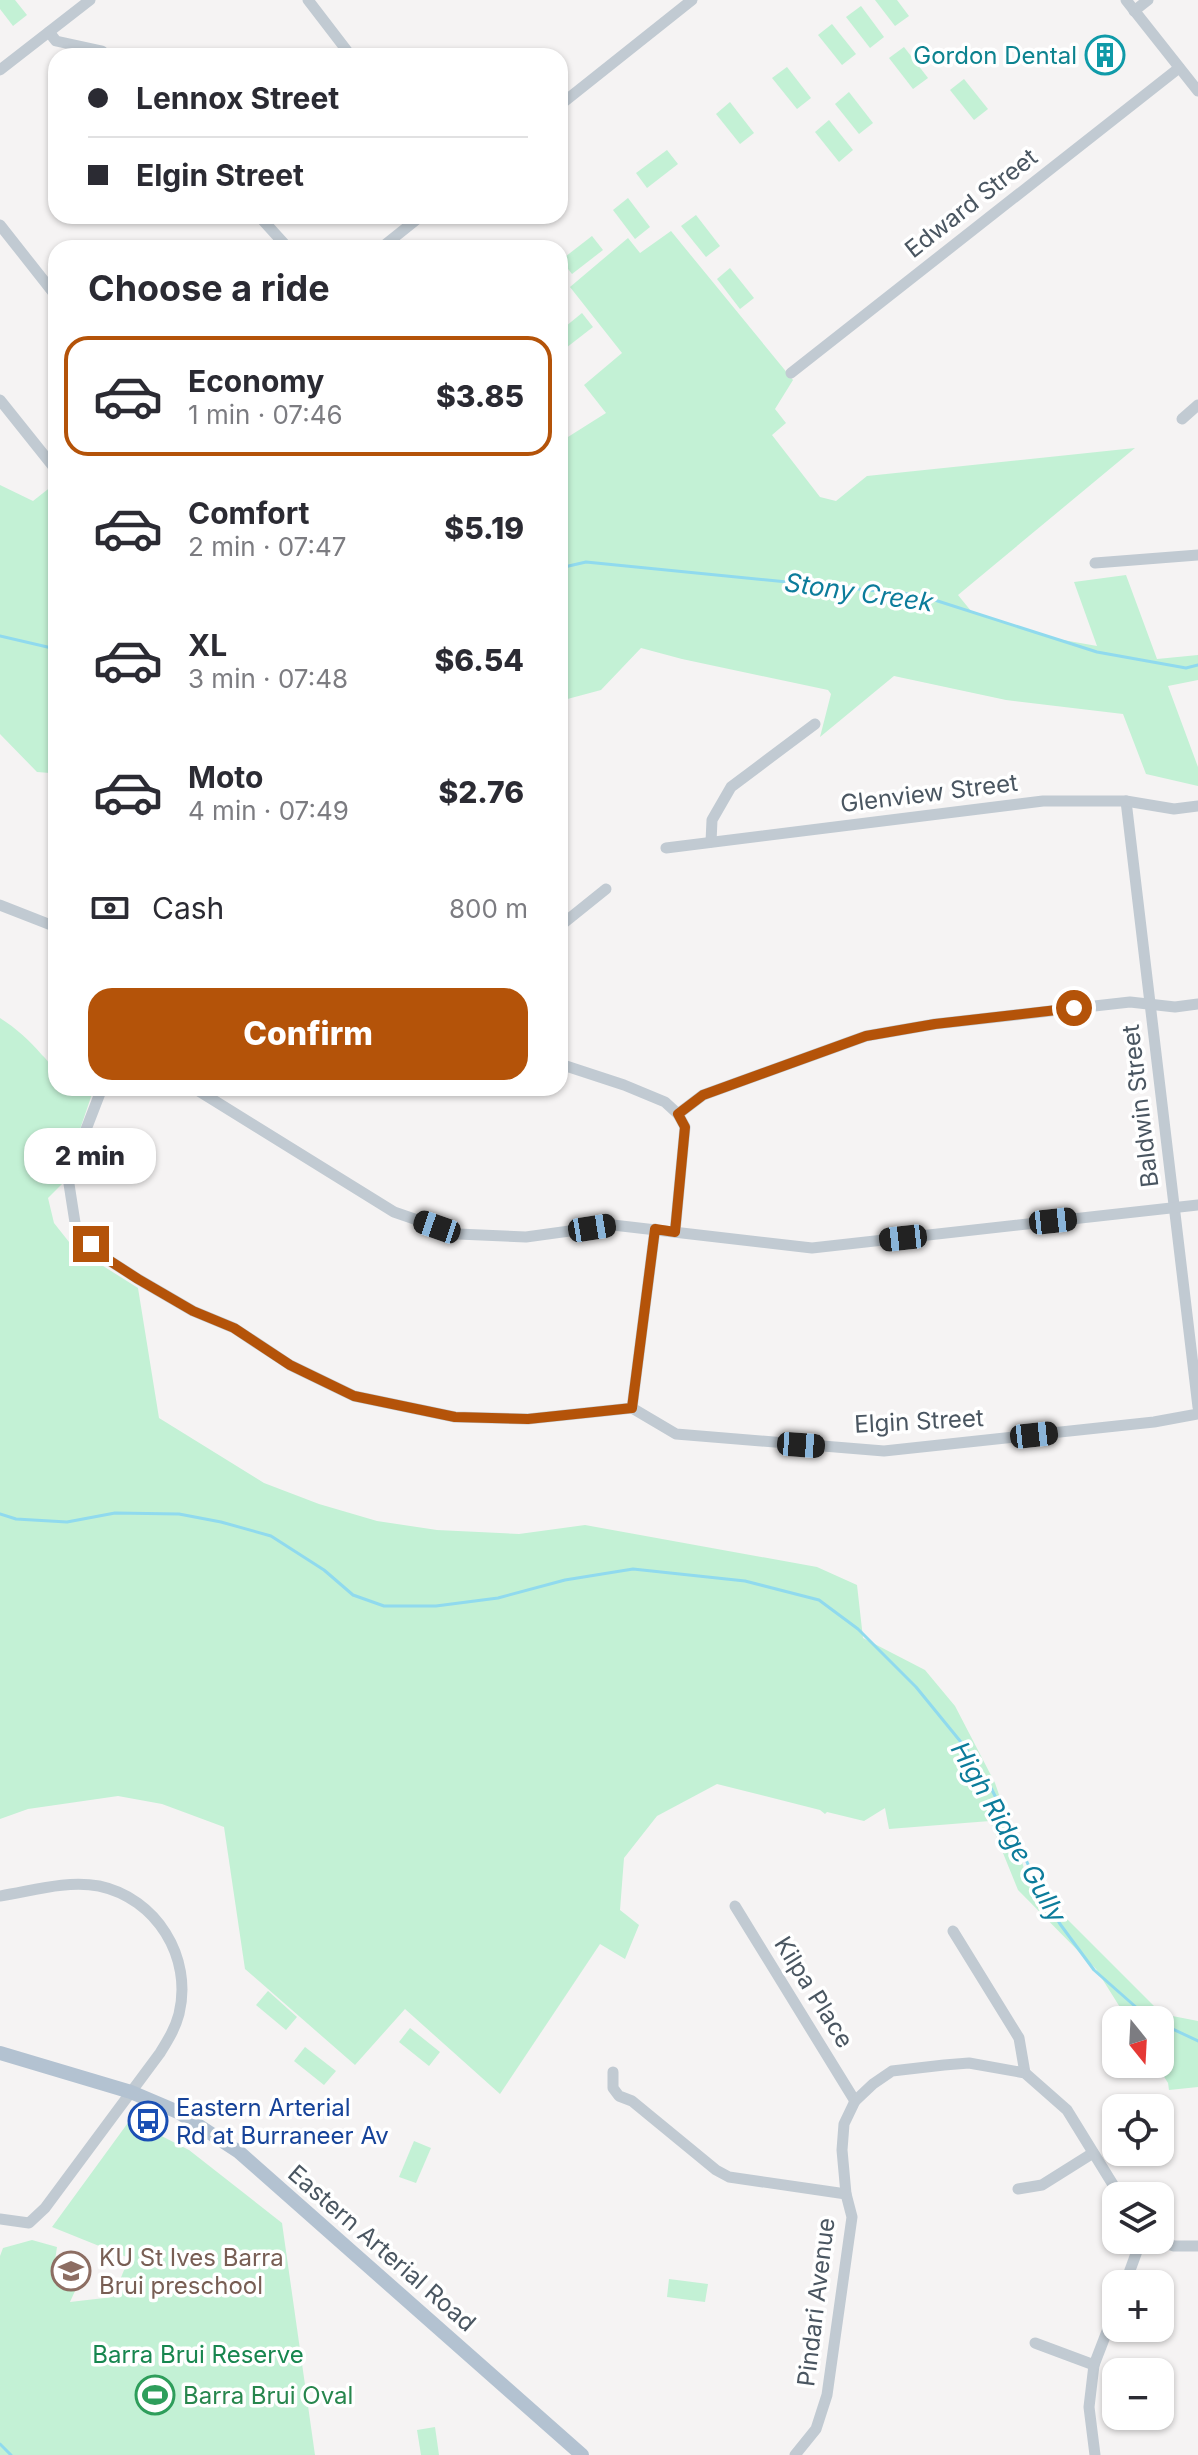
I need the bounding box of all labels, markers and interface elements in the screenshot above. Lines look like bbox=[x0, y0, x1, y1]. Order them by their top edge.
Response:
building icon: Gordon Dental bbox=[1084, 34, 1126, 76]
place label: Gordon Dental bbox=[913, 41, 1077, 70]
text: Lennox Street bbox=[136, 80, 339, 116]
street label: Edward Street bbox=[899, 142, 1043, 264]
text: Elgin Street bbox=[136, 157, 304, 193]
text: Choose a ride bbox=[88, 266, 330, 310]
icon: car bbox=[92, 360, 164, 432]
text: Economy bbox=[188, 363, 324, 399]
text: $3.85 bbox=[436, 378, 524, 414]
text: 1 min · 07:46 bbox=[188, 399, 343, 430]
icon: car bbox=[92, 492, 164, 564]
text: Comfort bbox=[188, 495, 309, 531]
text: $5.19 bbox=[444, 510, 524, 546]
text: 2 min · 07:47 bbox=[188, 531, 346, 562]
water label: Stony Creek bbox=[783, 566, 936, 618]
icon: car bbox=[92, 624, 164, 696]
text: XL bbox=[188, 627, 227, 663]
text: $6.54 bbox=[435, 642, 524, 678]
text: 3 min · 07:48 bbox=[188, 663, 348, 694]
icon: car bbox=[92, 756, 164, 828]
text: Moto bbox=[188, 759, 263, 795]
street label: Glenview Street bbox=[839, 768, 1020, 818]
text: $2.76 bbox=[438, 774, 524, 810]
text: 4 min · 07:49 bbox=[188, 795, 349, 826]
icon: cash bbox=[88, 886, 132, 930]
text: Cash bbox=[152, 890, 224, 926]
text: 800 m bbox=[449, 893, 528, 924]
button: Confirm bbox=[88, 988, 528, 1080]
route start bbox=[1056, 990, 1092, 1026]
street label: Baldwin Street bbox=[1116, 1023, 1164, 1189]
callout: 2 min bbox=[25, 1128, 157, 1184]
text: 2 min bbox=[55, 1140, 125, 1171]
car bbox=[1028, 1207, 1078, 1235]
car bbox=[410, 1208, 464, 1246]
car bbox=[566, 1212, 618, 1244]
car bbox=[878, 1224, 928, 1252]
route end bbox=[73, 1226, 109, 1262]
street label: Elgin Street bbox=[854, 1403, 985, 1439]
car bbox=[1009, 1421, 1059, 1449]
car bbox=[776, 1431, 826, 1459]
water label: High Ridge Gully bbox=[945, 1736, 1074, 1929]
street label: Kilpa Place bbox=[768, 1931, 860, 2053]
north arrow bbox=[1102, 2006, 1174, 2078]
map controls bbox=[1102, 2006, 1174, 2430]
place label: Eastern Arterial Rd at Burraneer Av bbox=[176, 2093, 389, 2150]
button: locate bbox=[1102, 2094, 1174, 2166]
bus stop icon: Eastern Arterial Rd at Burraneer Av bbox=[127, 2100, 169, 2142]
street label: Eastern Arterial Road bbox=[282, 2159, 482, 2337]
button: layers bbox=[1102, 2182, 1174, 2254]
street label: Pindari Avenue bbox=[791, 2216, 841, 2388]
place label: KU St Ives Barra Brui preschool bbox=[99, 2243, 284, 2300]
school or university icon: KU St Ives Barra Brui preschool bbox=[50, 2250, 92, 2292]
button: + bbox=[1102, 2270, 1174, 2342]
park label: Barra Brui Reserve bbox=[92, 2340, 304, 2369]
button: − bbox=[1102, 2358, 1174, 2430]
sports icon: Barra Brui Oval bbox=[134, 2374, 176, 2416]
place label: Barra Brui Oval bbox=[183, 2381, 353, 2410]

